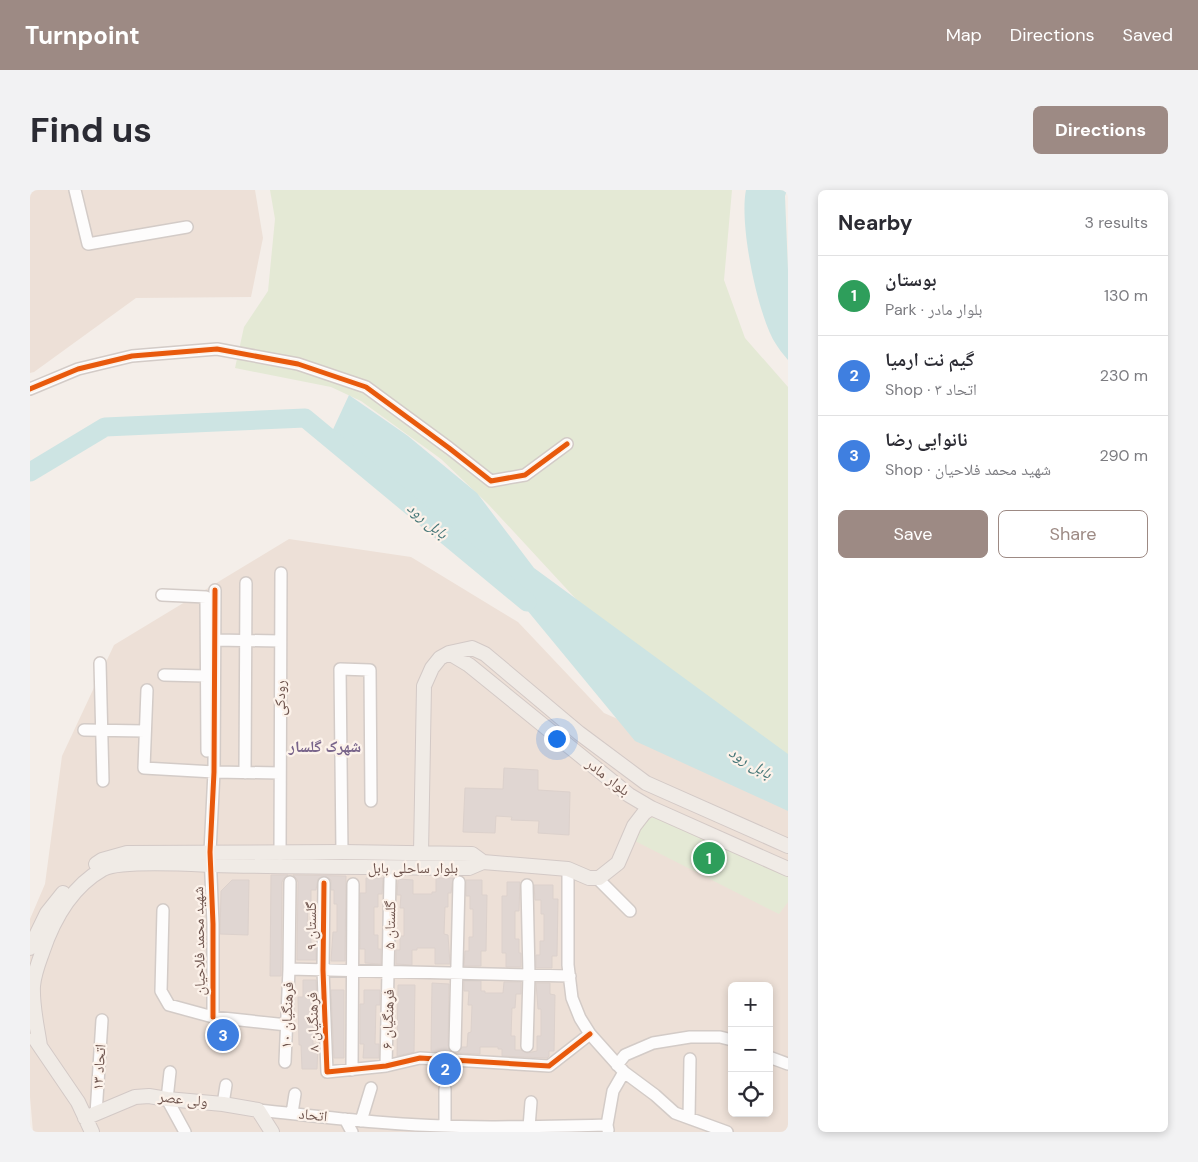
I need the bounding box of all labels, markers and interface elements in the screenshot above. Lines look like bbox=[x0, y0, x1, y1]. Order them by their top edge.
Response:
text: Turnpoint bbox=[25, 20, 140, 51]
text: Map bbox=[946, 23, 982, 47]
text: Directions bbox=[1010, 23, 1095, 47]
text: Saved bbox=[1123, 23, 1173, 47]
button: Directions bbox=[1033, 106, 1168, 154]
text: Find us bbox=[30, 107, 152, 153]
text: Nearby bbox=[838, 209, 912, 237]
text: 3 results bbox=[1085, 212, 1148, 233]
text: بوستان bbox=[885, 267, 937, 292]
text: 1 bbox=[851, 285, 857, 306]
text: 130 m bbox=[1104, 285, 1148, 306]
text: Park · بلوار مادر bbox=[885, 299, 982, 320]
text: گیم نت ارمیا bbox=[885, 347, 974, 372]
text: 2 bbox=[849, 365, 859, 386]
text: 230 m bbox=[1100, 365, 1148, 386]
text: Shop · اتحاد ۳ bbox=[885, 379, 977, 400]
text: نانوایی رضا bbox=[885, 427, 967, 452]
text: 3 bbox=[849, 445, 859, 466]
text: 290 m bbox=[1099, 445, 1148, 466]
text: Shop · شهید محمد فلاحیان bbox=[885, 459, 1051, 480]
water label: بابل رود bbox=[403, 497, 453, 544]
button: Save bbox=[838, 510, 988, 558]
button: Share bbox=[998, 510, 1148, 558]
street label: رودکی bbox=[270, 680, 290, 716]
your location bbox=[544, 726, 570, 752]
district label: شهرک گلسار bbox=[288, 736, 361, 757]
water label: بابل رود bbox=[725, 741, 777, 784]
street label: بلوار مادر bbox=[581, 753, 634, 801]
pin: 1 bbox=[693, 839, 725, 877]
street label: بلوار ساحلی بابل bbox=[368, 858, 458, 878]
street label: شهید محمد فلاحیان bbox=[188, 886, 210, 996]
street label: گلستان ۵ bbox=[380, 900, 400, 949]
street label: گلستان ۹ bbox=[301, 901, 321, 950]
street label: فرهنگیان ۱۰ bbox=[276, 981, 298, 1049]
map controls bbox=[728, 982, 773, 1117]
button: + bbox=[728, 982, 773, 1027]
street label: فرهنگیان ۶ bbox=[377, 989, 399, 1049]
street label: فرهنگیان ۸ bbox=[302, 992, 324, 1052]
pin: 3 bbox=[207, 1016, 239, 1054]
button: − bbox=[728, 1027, 773, 1072]
street label: اتحاد ۱۳ bbox=[87, 1043, 111, 1091]
pin: 2 bbox=[429, 1050, 461, 1088]
button: locate bbox=[728, 1072, 773, 1117]
street label: ولی عصر bbox=[156, 1086, 209, 1112]
street label: اتحاد bbox=[298, 1104, 328, 1126]

